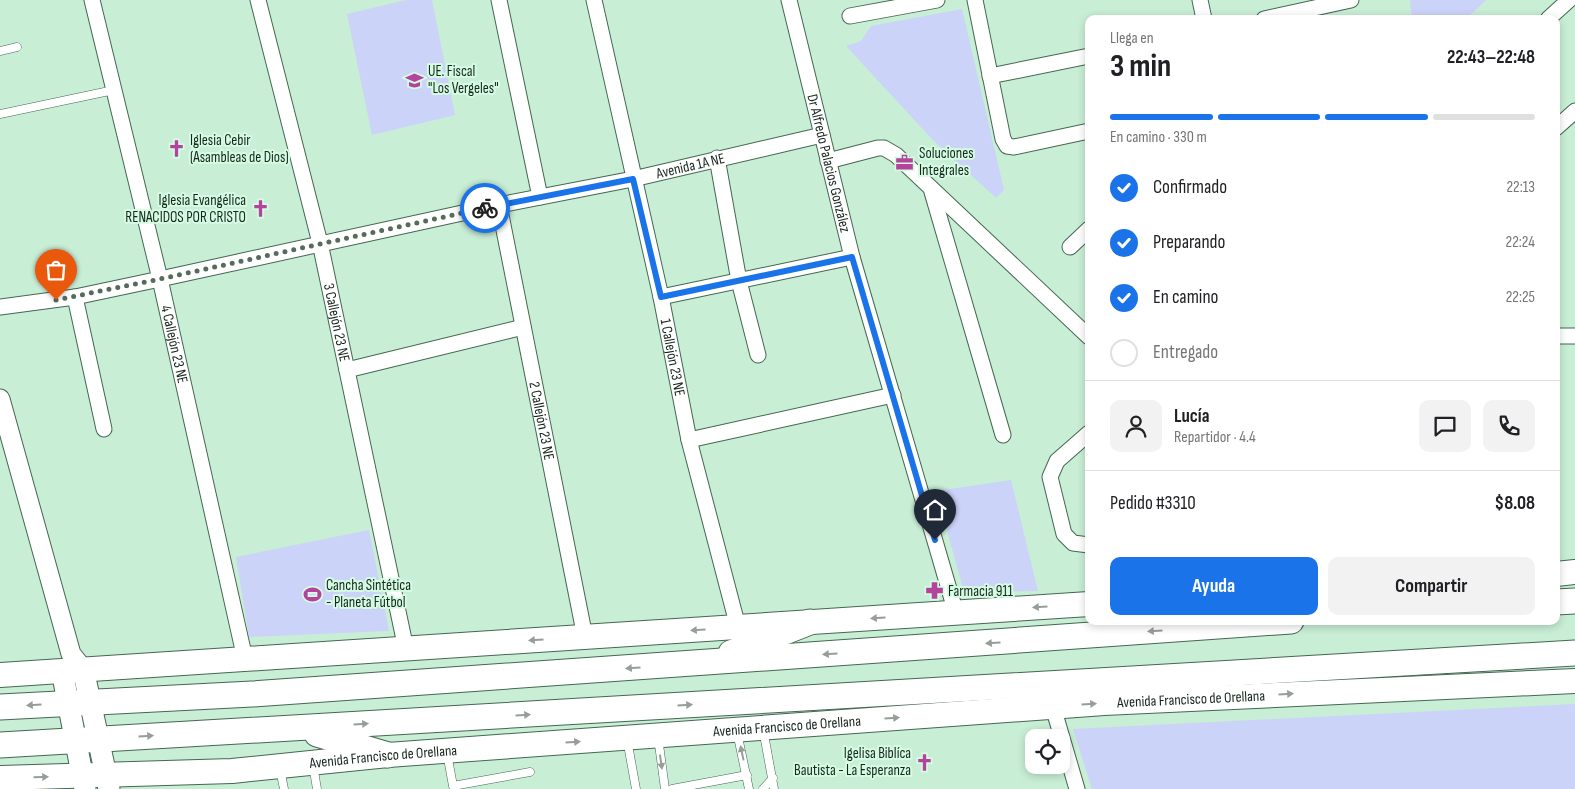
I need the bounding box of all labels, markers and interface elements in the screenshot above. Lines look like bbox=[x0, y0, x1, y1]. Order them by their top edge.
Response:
text: Llega en bbox=[1110, 29, 1154, 48]
text: 22:43–22:48 bbox=[1447, 46, 1535, 69]
text: 3 min bbox=[1110, 47, 1171, 86]
place label: UE. Fiscal "Los Vergeles" bbox=[428, 62, 499, 98]
school or university icon: UE. Fiscal "Los Vergeles" bbox=[404, 70, 424, 90]
street label: Dr Alfredo Palacios González bbox=[803, 92, 855, 235]
text: En camino · 330 m bbox=[1110, 128, 1207, 147]
place label: Iglesia Cebir (Asambleas de Dios) bbox=[190, 131, 289, 167]
church icon: Iglesia Cebir (Asambleas de Dios) bbox=[166, 139, 186, 159]
place label: Soluciones Integrales bbox=[919, 144, 974, 180]
street label: Avenida 1A NE bbox=[653, 148, 727, 183]
office icon: Soluciones Integrales bbox=[895, 152, 915, 172]
icon: check bbox=[1110, 174, 1138, 202]
text: Confirmado bbox=[1153, 176, 1227, 199]
text: 22:13 bbox=[1506, 178, 1535, 197]
courier bbox=[460, 183, 510, 233]
place label: Iglesia Evangélica RENACIDOS POR CRISTO bbox=[125, 191, 246, 227]
icon: bike bbox=[471, 194, 499, 222]
church icon: Iglesia Evangélica RENACIDOS POR CRISTO bbox=[250, 199, 270, 219]
icon: check bbox=[1110, 229, 1138, 257]
text: Preparando bbox=[1153, 231, 1225, 254]
text: 22:24 bbox=[1506, 233, 1535, 252]
pin bbox=[35, 249, 77, 300]
icon: bag bbox=[42, 256, 70, 284]
street label: 3 Callejón 23 NE bbox=[319, 282, 354, 363]
icon: check bbox=[1110, 284, 1138, 312]
text: En camino bbox=[1153, 286, 1218, 309]
text: 22:25 bbox=[1506, 288, 1535, 307]
street label: 4 Callejón 23 NE bbox=[157, 303, 193, 385]
street label: 1 Callejón 23 NE bbox=[656, 317, 690, 398]
text: Entregado bbox=[1153, 341, 1218, 364]
street label: 2 Callejón 23 NE bbox=[525, 380, 559, 462]
button: person bbox=[1110, 400, 1162, 452]
button: chat bbox=[1419, 400, 1471, 452]
button: phone bbox=[1483, 400, 1535, 452]
text: Lucía bbox=[1174, 405, 1209, 428]
text: Repartidor · 4.4 bbox=[1174, 428, 1256, 447]
pin bbox=[914, 489, 956, 540]
text: Pedido #3310 bbox=[1110, 492, 1196, 515]
text: $8.08 bbox=[1494, 492, 1535, 515]
icon: home bbox=[921, 496, 949, 524]
button: Ayuda bbox=[1110, 557, 1318, 615]
button: Compartir bbox=[1328, 557, 1535, 615]
place label: Cancha Sintética - Planeta Fútbol bbox=[326, 576, 411, 612]
pharmacy icon: Farmacia 911 bbox=[924, 581, 944, 601]
place label: Farmacia 911 bbox=[948, 582, 1014, 601]
sports icon: Cancha Sintética - Planeta Fútbol bbox=[302, 584, 322, 604]
one-way arrow bbox=[1032, 604, 1048, 612]
one-way arrow bbox=[870, 614, 886, 622]
one-way arrow bbox=[690, 626, 706, 634]
one-way arrow bbox=[1146, 627, 1162, 635]
one-way arrow bbox=[528, 637, 544, 645]
one-way arrow bbox=[984, 639, 1000, 647]
one-way arrow bbox=[822, 651, 838, 659]
one-way arrow bbox=[625, 665, 641, 673]
street label: Avenida Francisco de Orellana bbox=[1116, 686, 1266, 712]
one-way arrow bbox=[1279, 690, 1295, 698]
one-way arrow bbox=[1081, 700, 1097, 708]
one-way arrow bbox=[678, 701, 694, 709]
one-way arrow bbox=[26, 702, 42, 710]
one-way arrow bbox=[515, 710, 531, 718]
street label: Avenida Francisco de Orellana bbox=[711, 711, 862, 741]
one-way arrow bbox=[884, 714, 900, 722]
one-way arrow bbox=[353, 720, 369, 728]
map controls bbox=[1025, 729, 1070, 774]
button: locate bbox=[1025, 729, 1070, 774]
one-way arrow bbox=[139, 732, 155, 740]
one-way arrow bbox=[565, 737, 581, 745]
street label: Avenida Francisco de Orellana bbox=[307, 741, 458, 773]
place label: Igelisa Biblíca Bautista - La Esperanza bbox=[794, 744, 911, 780]
one-way arrow bbox=[738, 745, 746, 760]
church icon: Igelisa Biblíca Bautista - La Esperanza bbox=[915, 752, 935, 772]
one-way arrow bbox=[657, 755, 665, 771]
one-way arrow bbox=[33, 773, 49, 781]

